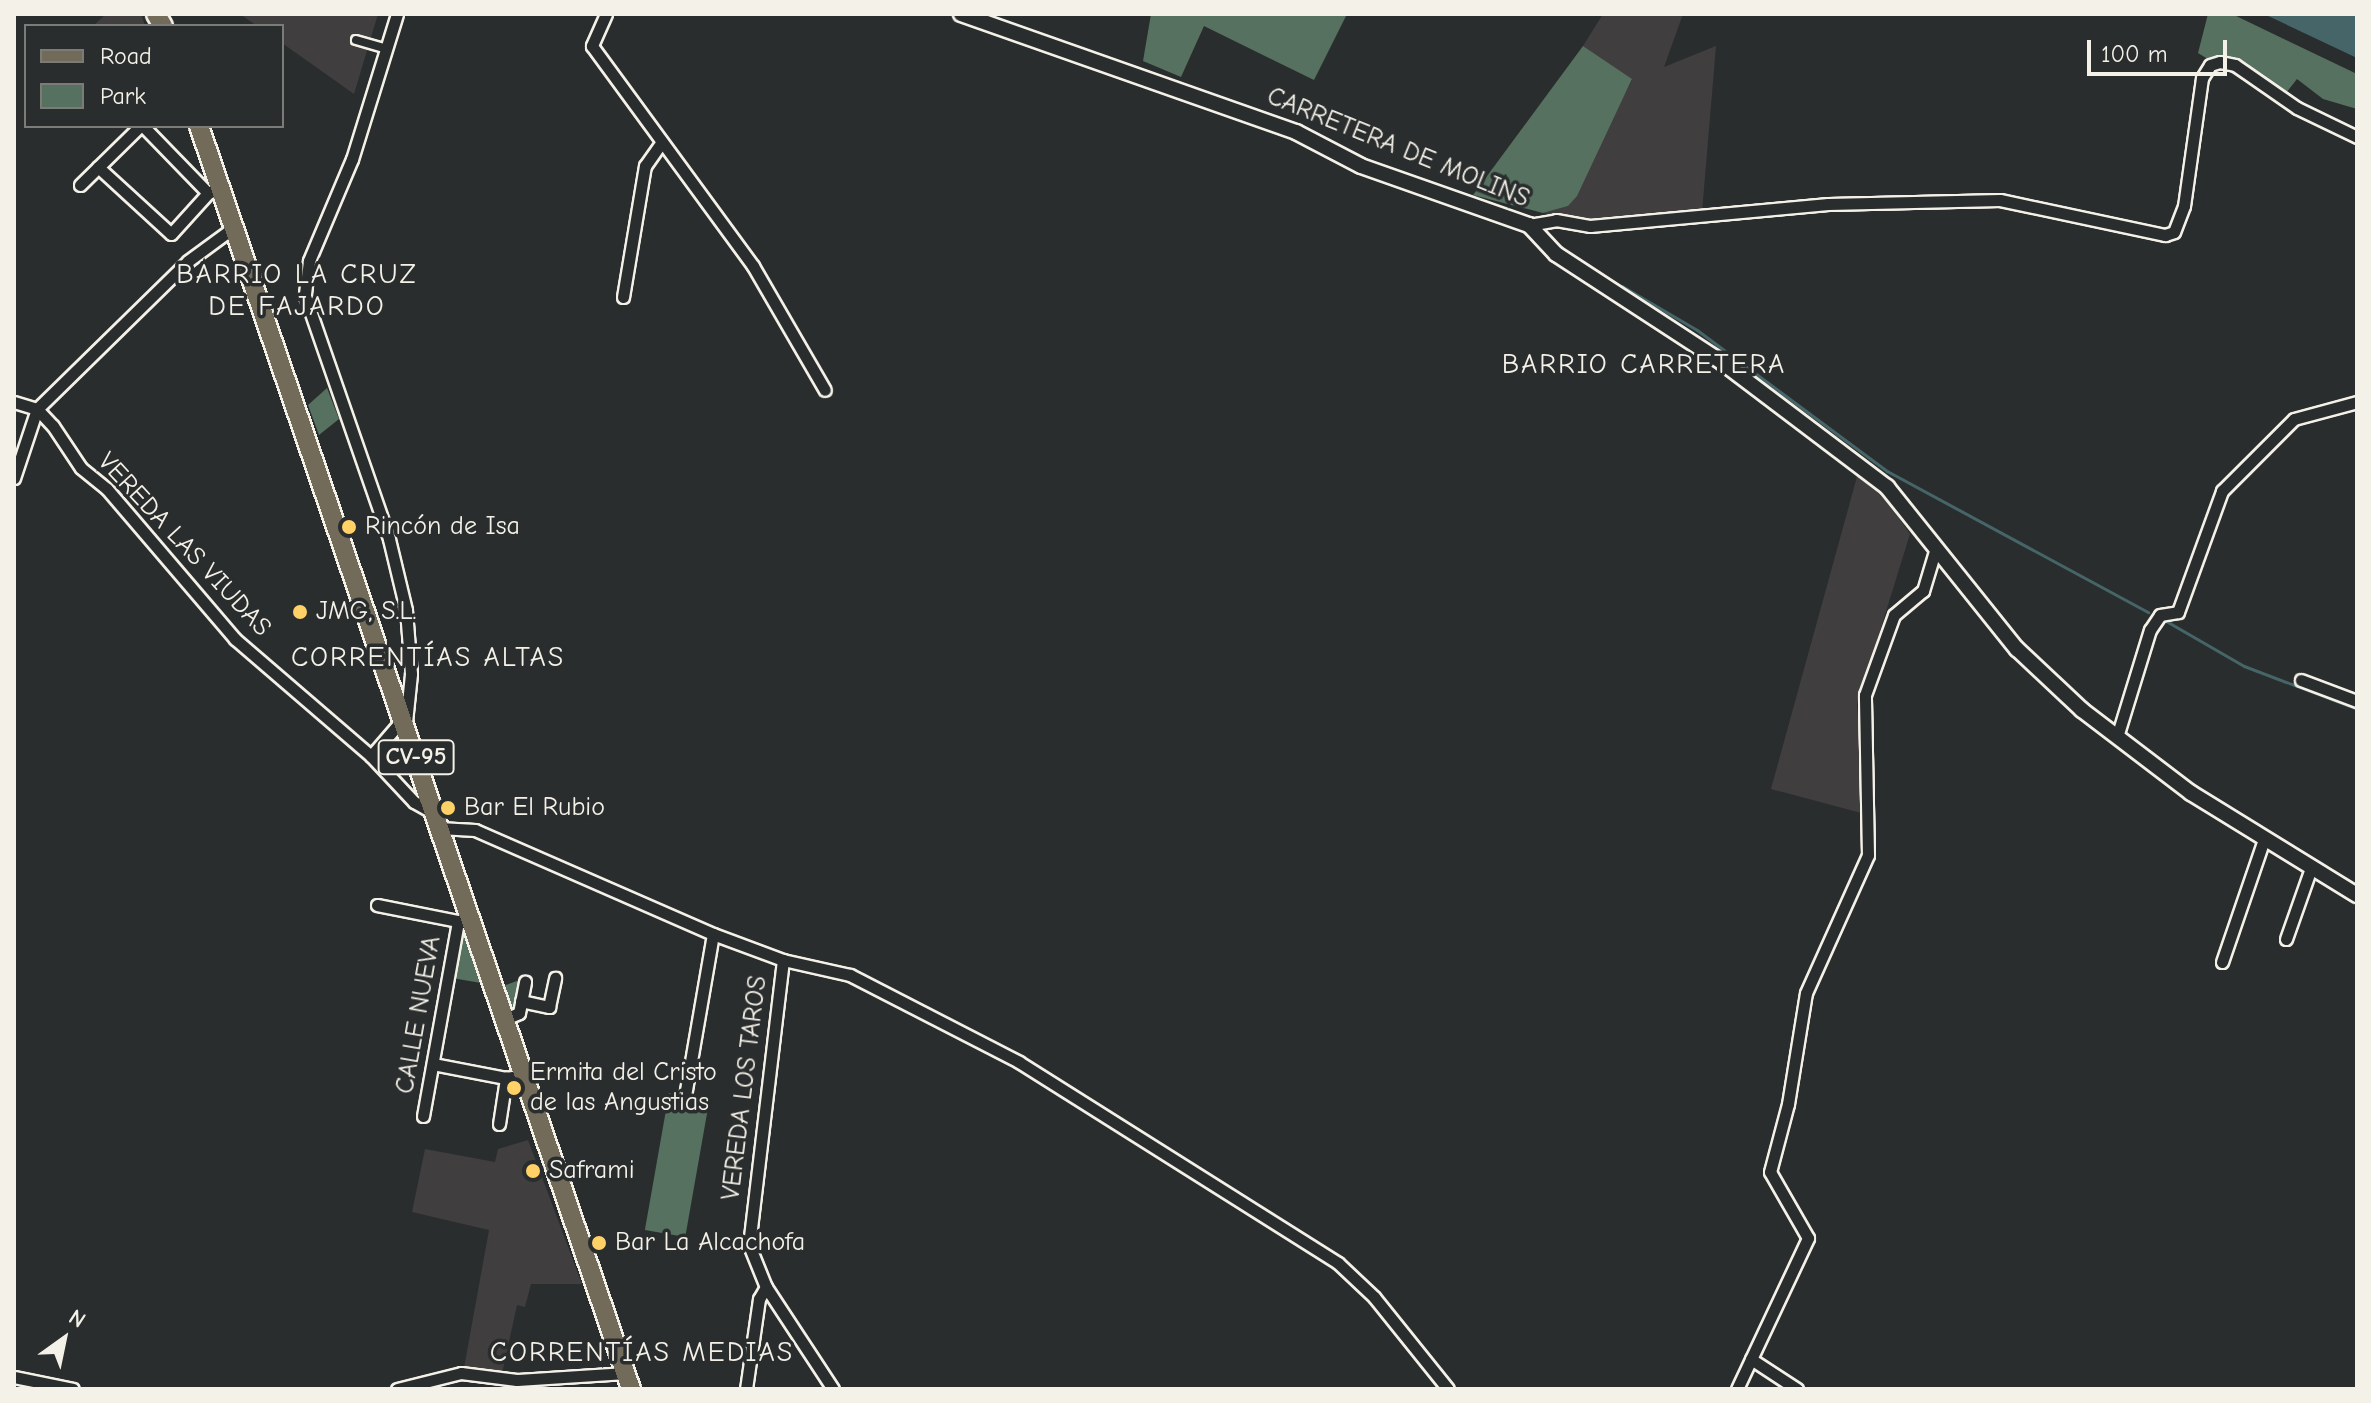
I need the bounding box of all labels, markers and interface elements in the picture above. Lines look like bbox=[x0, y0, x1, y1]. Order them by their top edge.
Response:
legend bbox=[24, 24, 284, 128]
scale bar bbox=[2091, 24, 2231, 74]
text: 100 m bbox=[2101, 40, 2168, 68]
text: Road bbox=[100, 42, 152, 70]
street label: CARRETERA DE MOLINS bbox=[1262, 81, 1534, 215]
text: Park bbox=[100, 82, 146, 110]
district label: BARRIO LA CRUZ DE FAJARDO bbox=[176, 257, 418, 323]
district label: BARRIO CARRETERA bbox=[1502, 347, 1786, 381]
street label: VEREDA LAS VIUDAS bbox=[91, 447, 277, 643]
place label: Rincón de Isa bbox=[365, 511, 520, 543]
marker: Rincón de Isa bbox=[340, 518, 358, 536]
place label: JMG, S.L. bbox=[316, 596, 416, 628]
marker: JMG, S.L. bbox=[291, 603, 309, 621]
district label: CORRENTÍAS ALTAS bbox=[291, 640, 565, 674]
road number: CV-95 bbox=[376, 737, 456, 777]
place label: Bar El Rubio bbox=[464, 792, 605, 824]
marker: Bar El Rubio bbox=[439, 799, 457, 817]
street label: CALLE NUEVA bbox=[390, 934, 448, 1096]
street label: VEREDA LOS TAROS bbox=[716, 974, 774, 1202]
place label: Ermita del Cristo de las Angustias bbox=[530, 1057, 717, 1118]
marker: Ermita del Cristo de las Angustias bbox=[505, 1079, 523, 1097]
place label: Saframi bbox=[549, 1155, 635, 1187]
marker: Saframi bbox=[524, 1162, 542, 1180]
place label: Bar La Alcachofa bbox=[615, 1227, 805, 1259]
marker: Bar La Alcachofa bbox=[590, 1234, 608, 1252]
north arrow bbox=[24, 1299, 104, 1379]
text: N bbox=[64, 1304, 90, 1334]
district label: CORRENTÍAS MEDIAS bbox=[490, 1335, 794, 1369]

